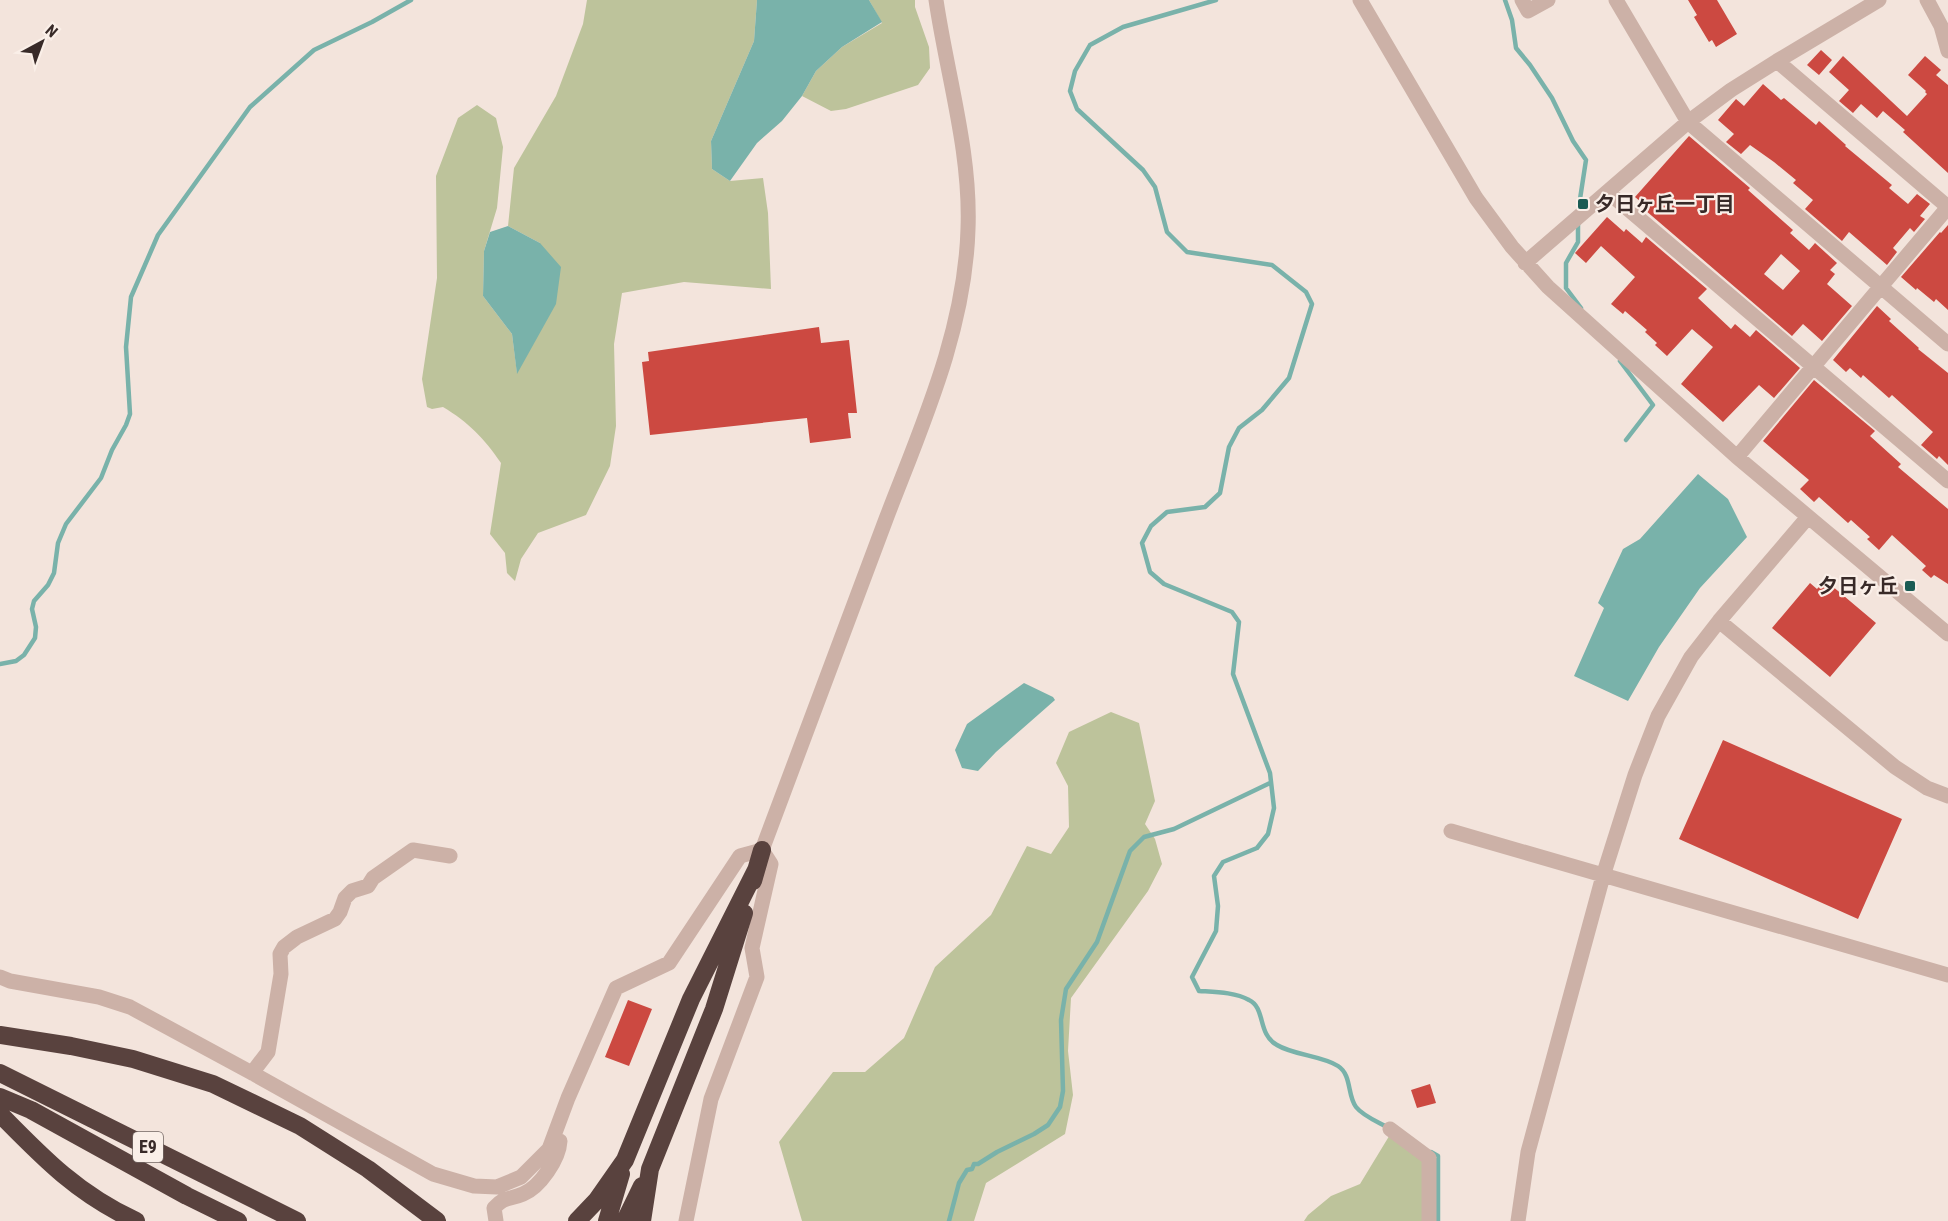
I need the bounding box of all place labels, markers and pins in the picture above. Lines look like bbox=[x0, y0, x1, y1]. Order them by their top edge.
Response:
place label: 夕日ヶ丘一丁目 bbox=[1595, 192, 1735, 216]
marker: 夕日ヶ丘一丁目 bbox=[1576, 197, 1590, 211]
place label: 夕日ヶ丘 bbox=[1818, 574, 1898, 598]
marker: 夕日ヶ丘 bbox=[1903, 579, 1917, 593]

